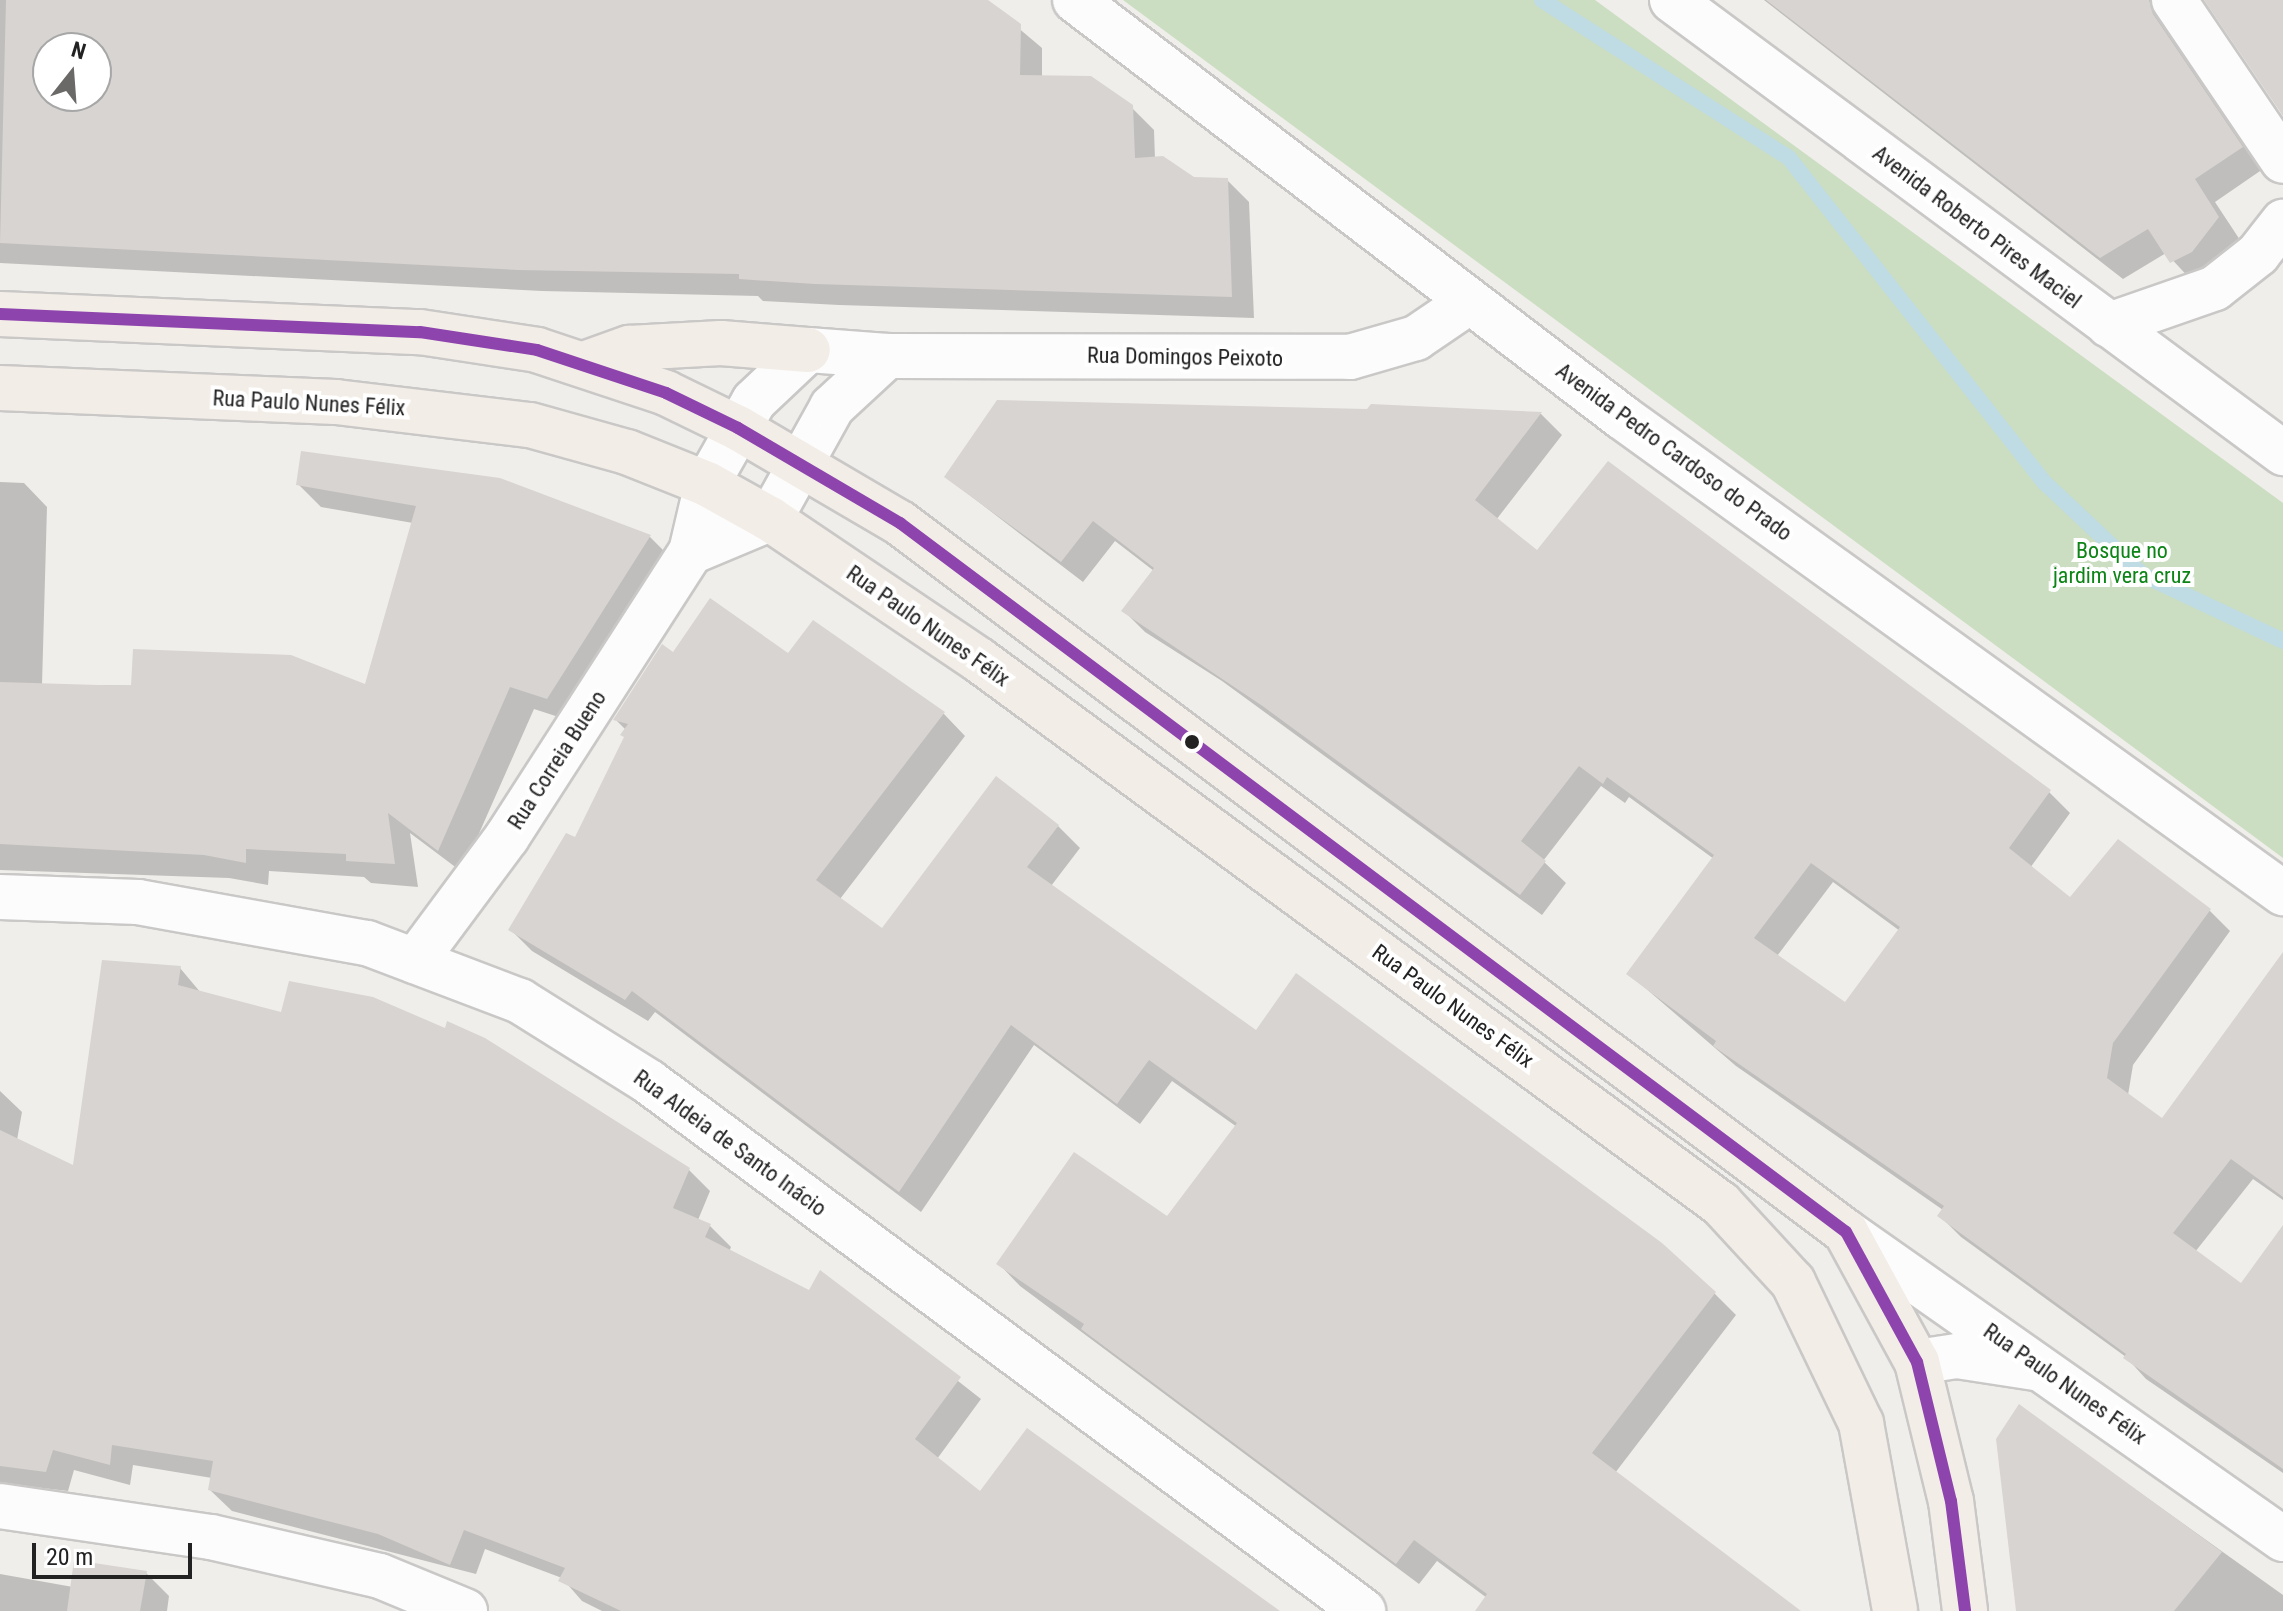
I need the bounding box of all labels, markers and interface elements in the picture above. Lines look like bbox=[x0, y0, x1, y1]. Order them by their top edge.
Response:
north arrow bbox=[32, 32, 112, 112]
text: N bbox=[68, 37, 89, 64]
street label: Avenida Roberto Pires Maciel bbox=[1868, 140, 2086, 314]
street label: Rua Domingos Peixoto bbox=[1087, 342, 1283, 372]
street label: Avenida Pedro Cardoso do Prado bbox=[1551, 357, 1797, 547]
street label: Rua Paulo Nunes Félix bbox=[212, 385, 406, 421]
park label: Bosque no jardim vera cruz bbox=[2053, 537, 2191, 588]
street label: Rua Paulo Nunes Félix bbox=[841, 560, 1015, 692]
street label: Rua Correia Bueno bbox=[502, 686, 612, 834]
unlabelled marker bbox=[1184, 734, 1200, 750]
street label: Rua Paulo Nunes Félix bbox=[1367, 939, 1539, 1073]
street label: Rua Aldeia de Santo Inácio bbox=[629, 1064, 831, 1222]
street label: Rua Paulo Nunes Félix bbox=[1978, 1318, 2152, 1450]
scale bar bbox=[36, 1527, 196, 1577]
text: 20 m bbox=[46, 1543, 93, 1571]

